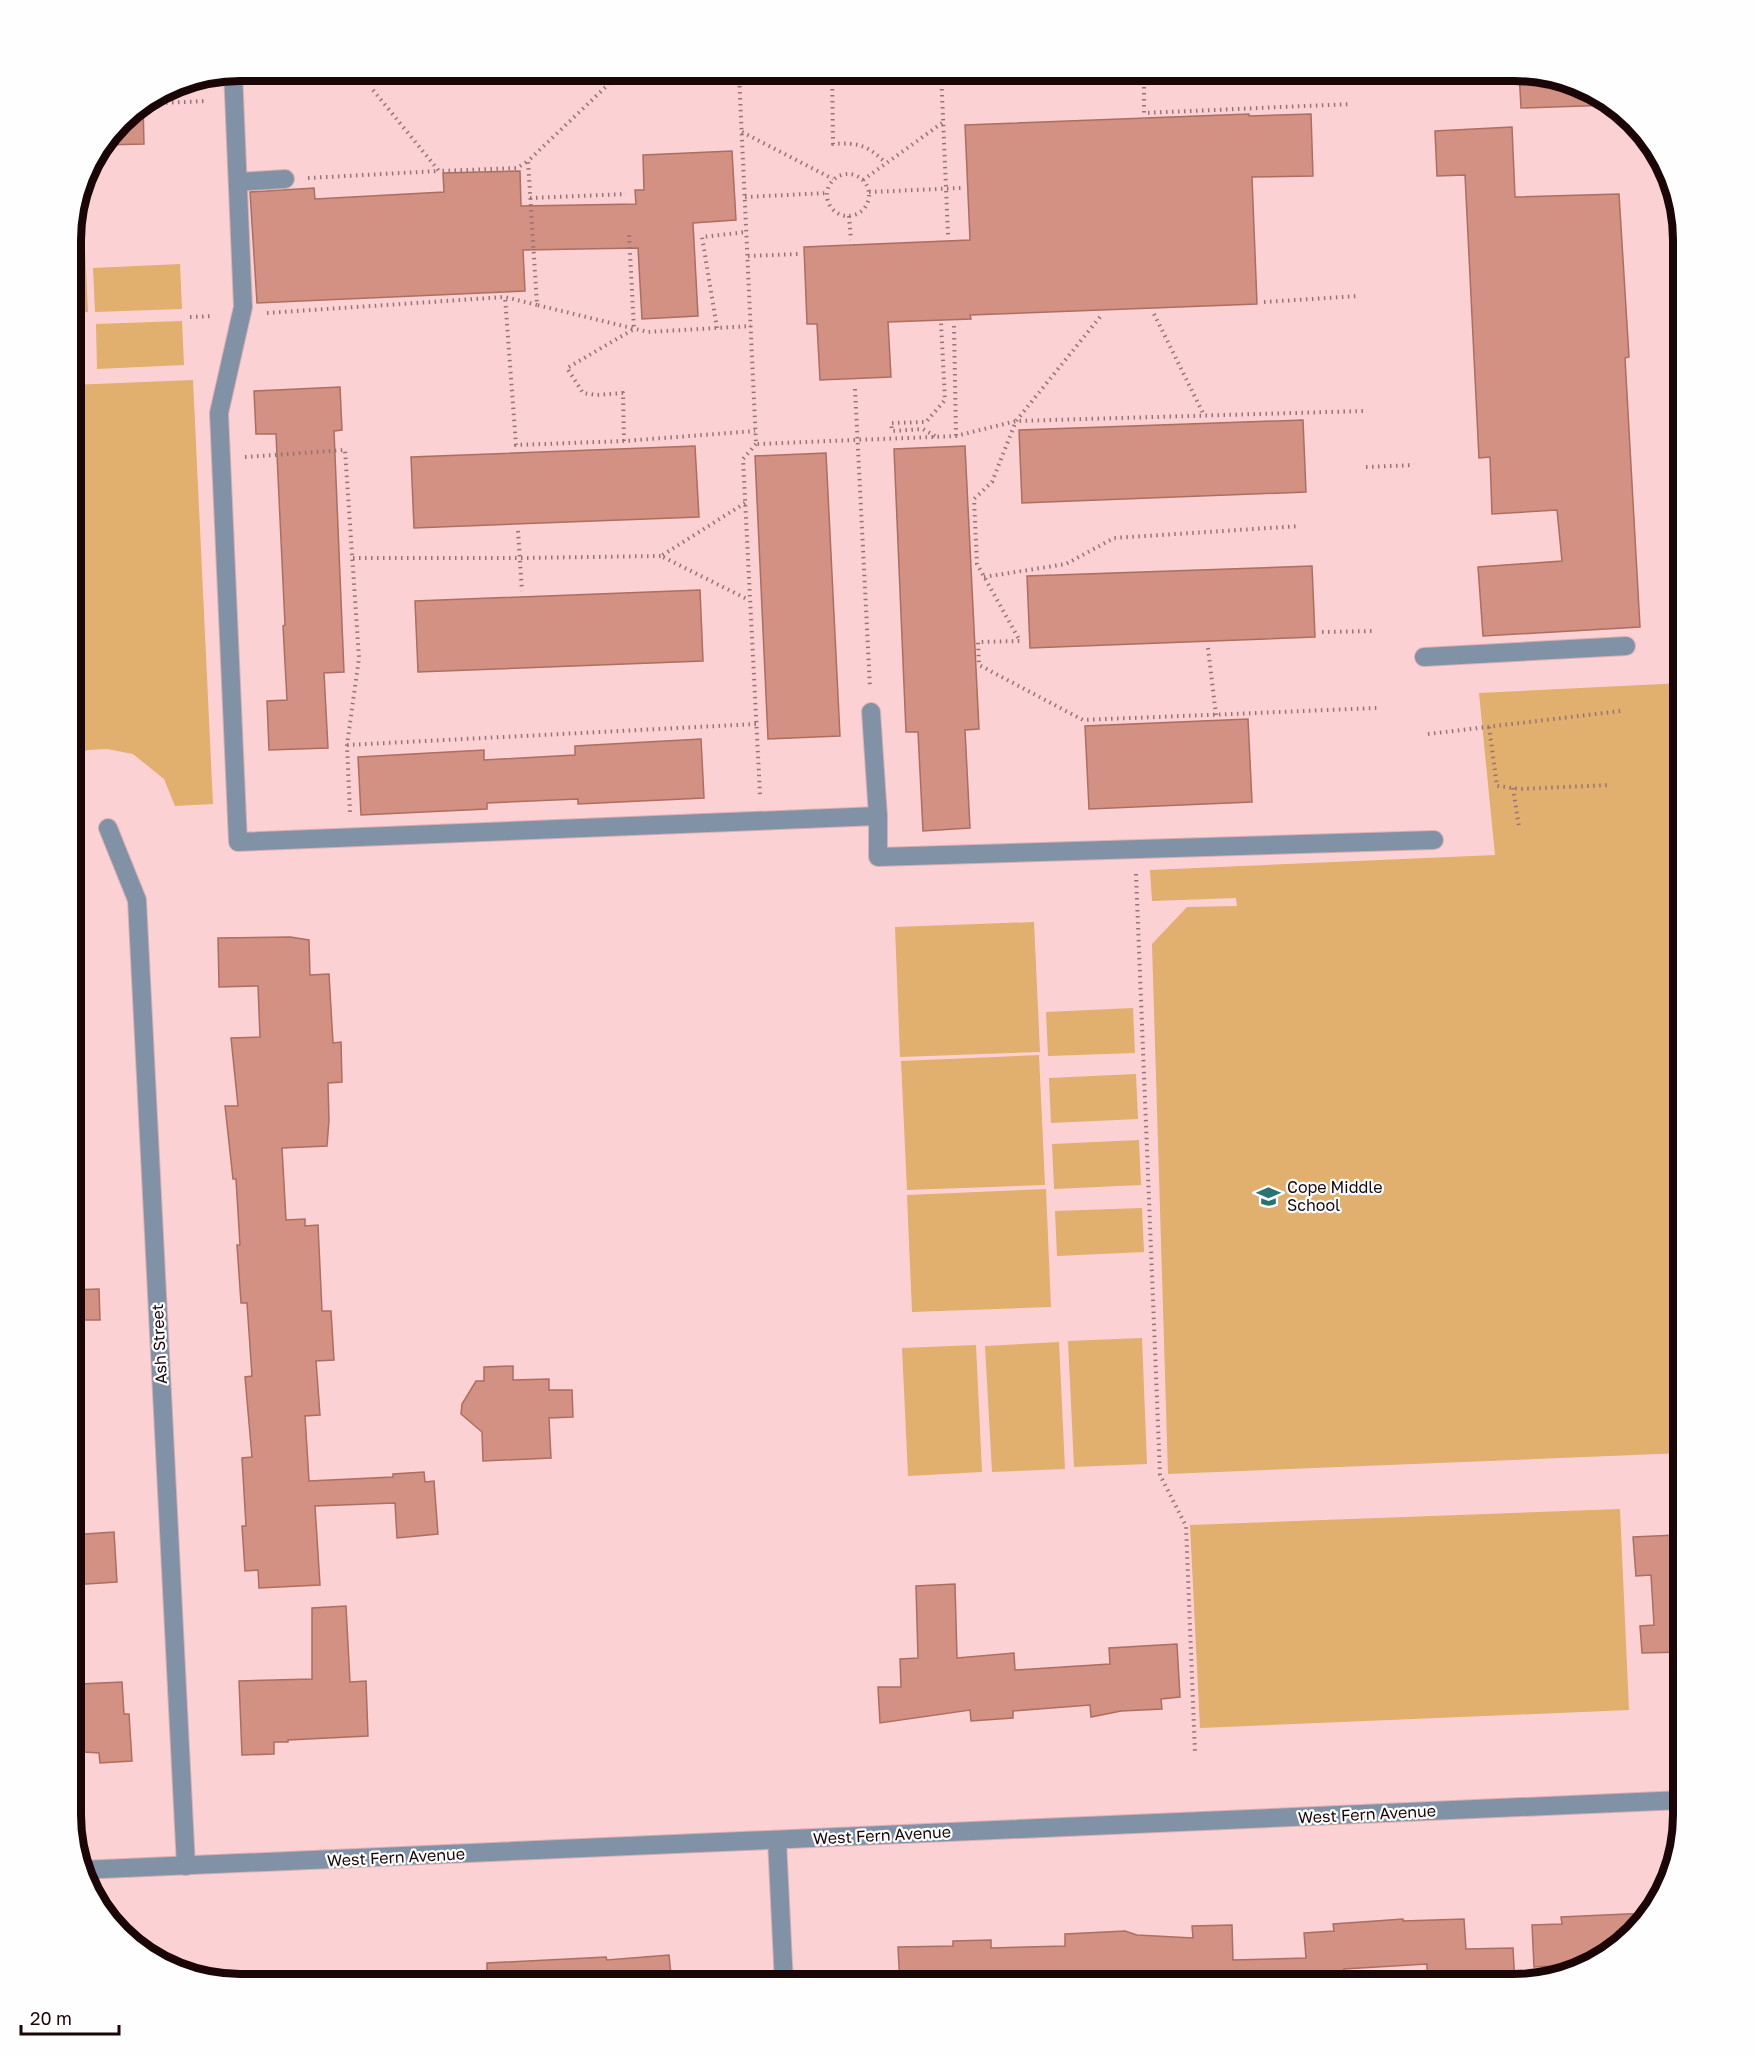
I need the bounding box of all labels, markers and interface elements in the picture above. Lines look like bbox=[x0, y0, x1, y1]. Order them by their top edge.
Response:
place label: Cope Middle School bbox=[1287, 1177, 1383, 1215]
school or university icon: Cope Middle School bbox=[1256, 1183, 1282, 1209]
street label: Ash Street bbox=[147, 1303, 171, 1385]
street label: West Fern Avenue bbox=[1298, 1800, 1436, 1828]
street label: West Fern Avenue bbox=[813, 1821, 951, 1849]
street label: West Fern Avenue bbox=[327, 1843, 465, 1871]
scale bar bbox=[21, 1998, 118, 2036]
text: 20 m bbox=[30, 2007, 72, 2029]

